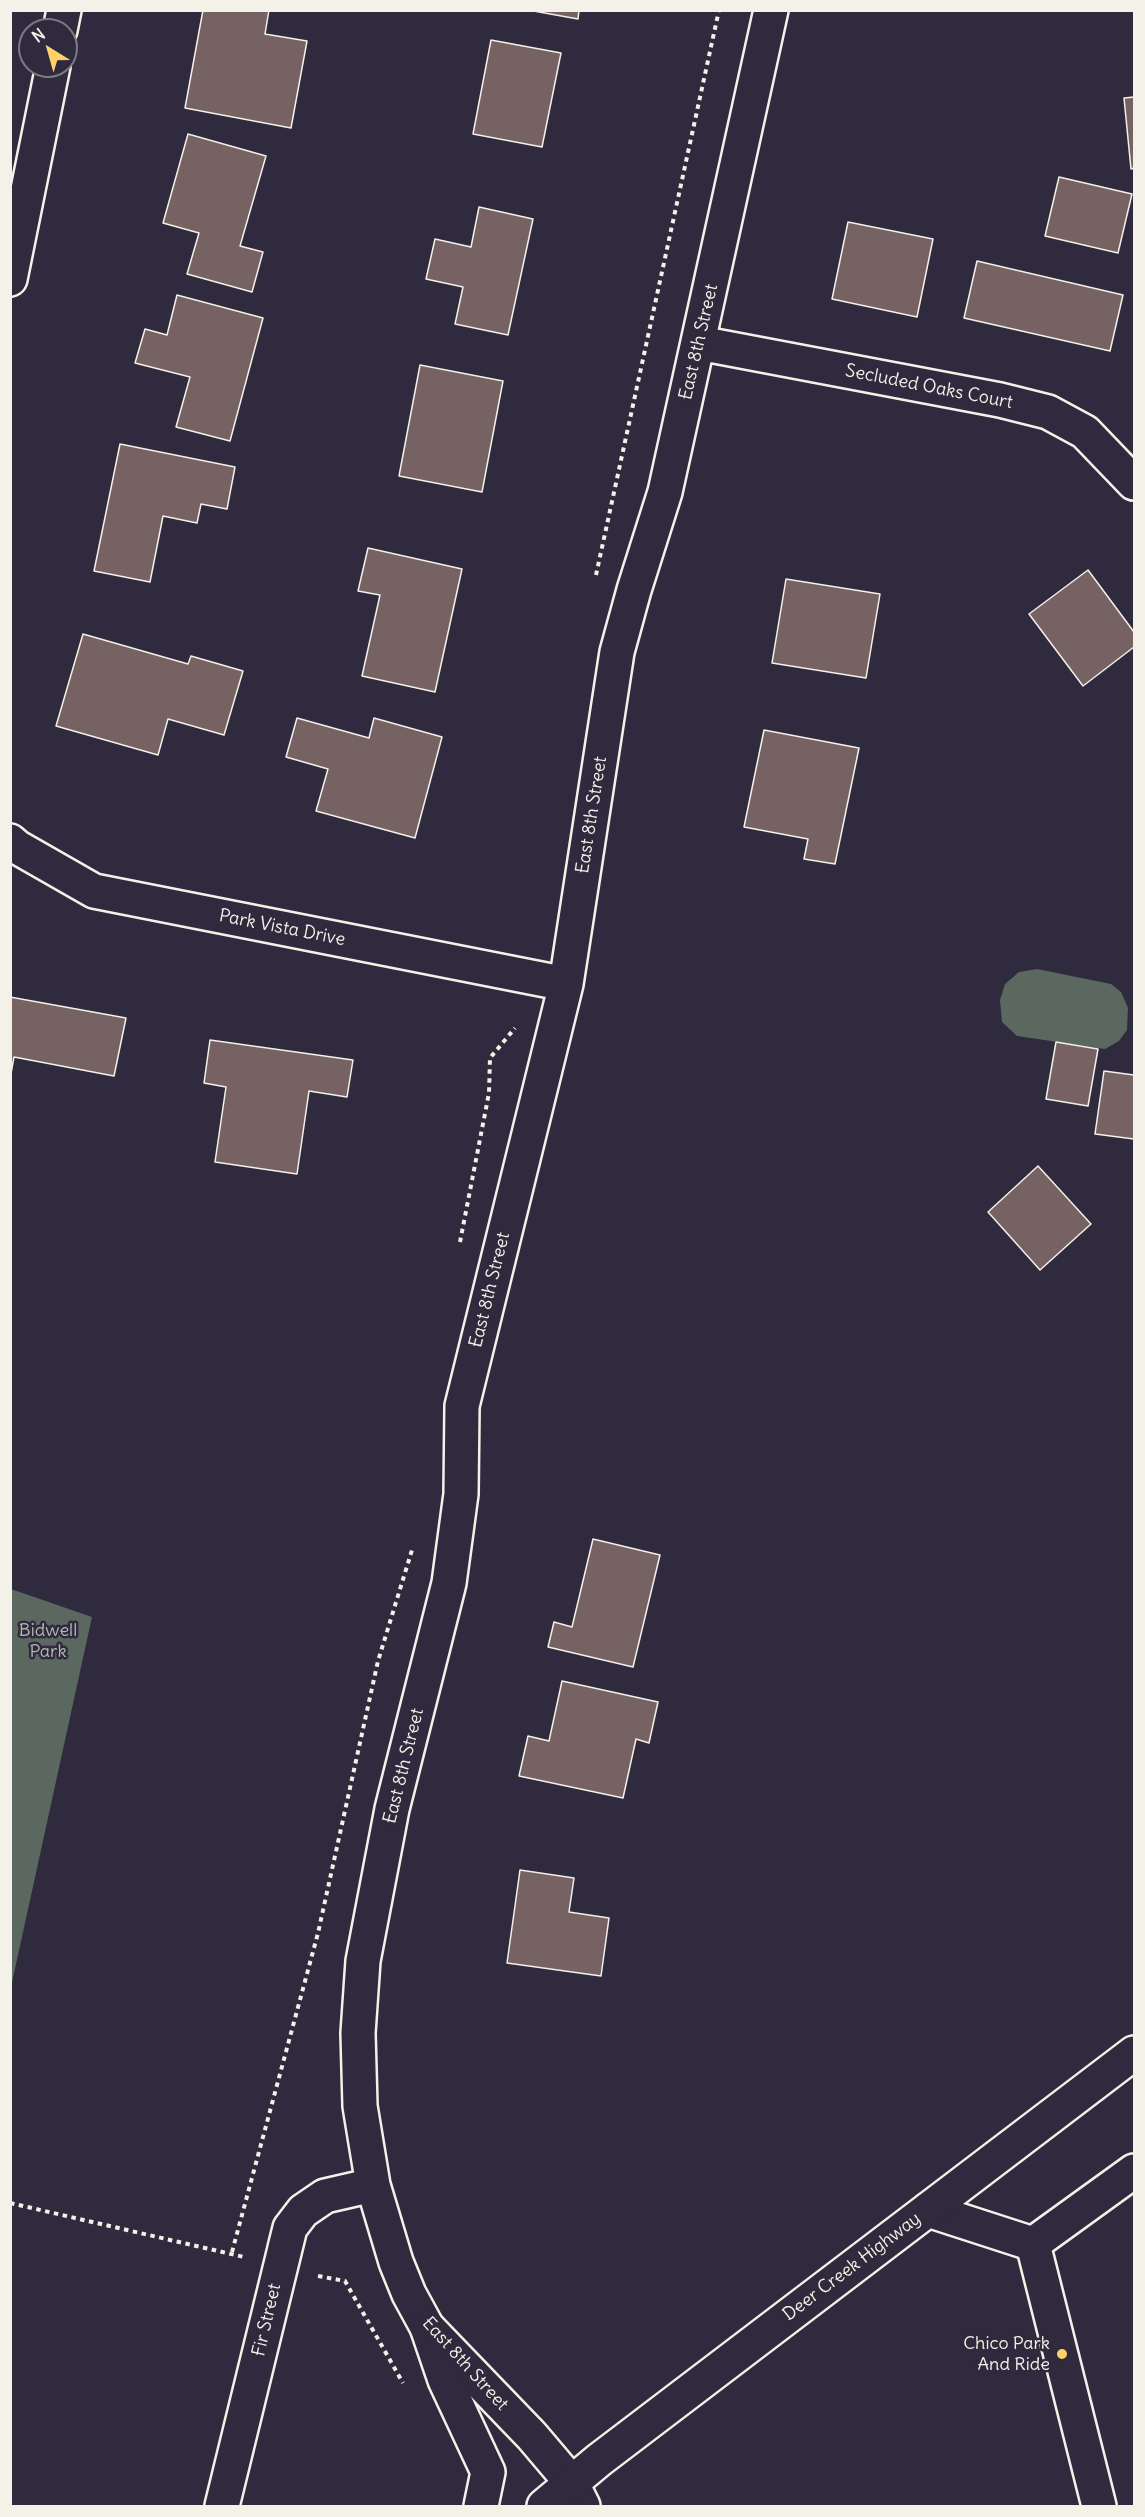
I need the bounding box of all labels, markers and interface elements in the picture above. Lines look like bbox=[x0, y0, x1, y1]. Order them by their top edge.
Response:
north arrow bbox=[18, 18, 78, 78]
text: N bbox=[28, 24, 49, 47]
street label: East 8th Street bbox=[675, 282, 723, 402]
street label: Secluded Oaks Court bbox=[844, 360, 1014, 414]
street label: East 8th Street bbox=[572, 755, 612, 875]
street label: Park Vista Drive bbox=[217, 905, 347, 951]
street label: East 8th Street bbox=[465, 1230, 515, 1350]
park label: Bidwell Park bbox=[19, 1620, 77, 1662]
street label: East 8th Street bbox=[379, 1706, 429, 1826]
street label: Deer Creek Highway bbox=[779, 2208, 925, 2326]
street label: Fir Street bbox=[248, 2282, 286, 2358]
street label: East 8th Street bbox=[417, 2313, 513, 2415]
place label: Chico Park And Ride bbox=[963, 2333, 1050, 2376]
marker: Chico Park And Ride bbox=[1055, 2347, 1069, 2361]

